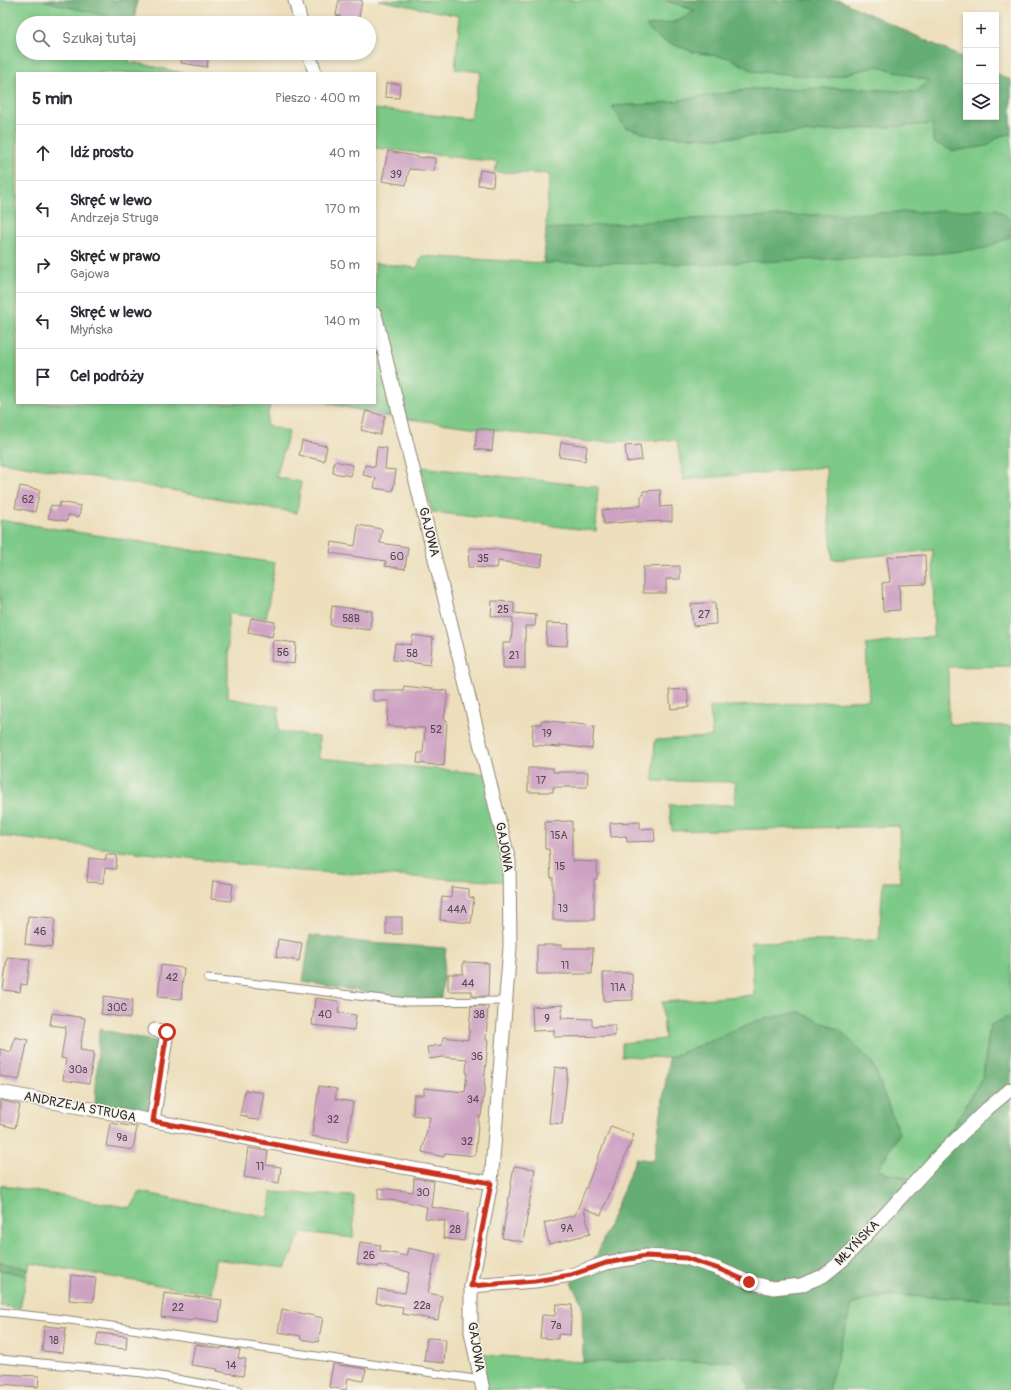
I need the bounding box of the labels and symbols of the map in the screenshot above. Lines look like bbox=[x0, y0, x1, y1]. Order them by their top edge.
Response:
house number: 39 bbox=[390, 168, 402, 181]
house number: 62 bbox=[22, 493, 34, 506]
street label: GAJOWA bbox=[415, 506, 443, 559]
house number: 60 bbox=[390, 550, 404, 563]
house number: 35 bbox=[477, 552, 489, 565]
house number: 25 bbox=[497, 603, 509, 616]
house number: 27 bbox=[698, 608, 710, 621]
house number: 58B bbox=[342, 612, 360, 625]
house number: 56 bbox=[277, 646, 289, 659]
house number: 58 bbox=[406, 647, 418, 660]
house number: 21 bbox=[509, 649, 519, 662]
house number: 52 bbox=[430, 723, 442, 736]
house number: 19 bbox=[542, 727, 552, 740]
house number: 17 bbox=[536, 774, 546, 787]
street label: GAJOWA bbox=[492, 821, 516, 874]
house number: 15A bbox=[550, 829, 568, 842]
house number: 15 bbox=[555, 860, 565, 873]
house number: 13 bbox=[558, 902, 568, 915]
house number: 44A bbox=[447, 903, 467, 916]
house number: 46 bbox=[34, 925, 46, 938]
house number: 11 bbox=[561, 959, 569, 972]
house number: 42 bbox=[166, 971, 178, 984]
house number: 44 bbox=[462, 977, 475, 990]
house number: 11A bbox=[610, 981, 626, 994]
house number: 30C bbox=[107, 1001, 127, 1014]
house number: 40 bbox=[318, 1008, 332, 1021]
house number: 38 bbox=[473, 1008, 485, 1021]
house number: 9 bbox=[544, 1012, 550, 1025]
route start bbox=[158, 1023, 176, 1041]
house number: 36 bbox=[471, 1050, 483, 1063]
house number: 30a bbox=[69, 1063, 87, 1076]
street label: ANDRZEJA STRUGA bbox=[23, 1088, 138, 1126]
house number: 34 bbox=[467, 1093, 480, 1106]
house number: 32 bbox=[327, 1113, 339, 1126]
house number: 9a bbox=[117, 1131, 127, 1144]
house number: 32 bbox=[461, 1135, 473, 1148]
house number: 11 bbox=[256, 1160, 264, 1173]
house number: 30 bbox=[416, 1186, 430, 1199]
street label: MŁYŃSKA bbox=[831, 1216, 883, 1269]
house number: 9A bbox=[561, 1222, 573, 1235]
house number: 28 bbox=[449, 1223, 461, 1236]
house number: 26 bbox=[363, 1249, 375, 1262]
route end bbox=[740, 1273, 758, 1291]
house number: 22a bbox=[413, 1299, 431, 1312]
house number: 22 bbox=[172, 1301, 184, 1314]
house number: 7a bbox=[551, 1319, 561, 1332]
street label: GAJOWA bbox=[464, 1321, 488, 1374]
house number: 18 bbox=[49, 1334, 59, 1347]
house number: 14 bbox=[226, 1359, 237, 1372]

